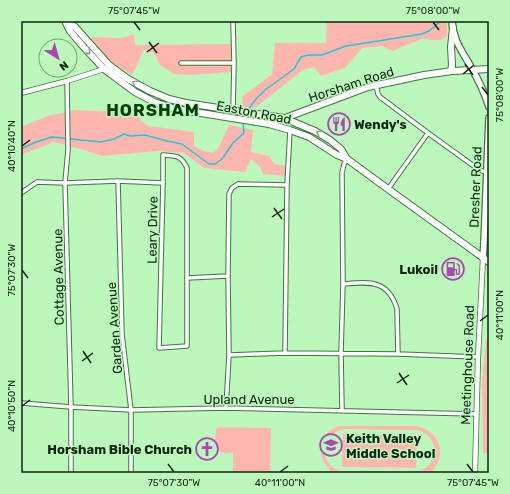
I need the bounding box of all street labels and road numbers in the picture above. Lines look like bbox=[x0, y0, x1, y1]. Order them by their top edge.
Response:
street label: Horsham Road bbox=[307, 64, 396, 105]
street label: Easton Road bbox=[215, 98, 293, 127]
street label: Dresher Road bbox=[467, 146, 484, 228]
street label: Leary Drive bbox=[144, 196, 161, 264]
street label: Cottage Avenue bbox=[50, 228, 68, 326]
street label: Garden Avenue bbox=[104, 281, 125, 374]
street label: Meetinghouse Road bbox=[458, 305, 478, 425]
street label: Upland Avenue bbox=[203, 392, 295, 407]

